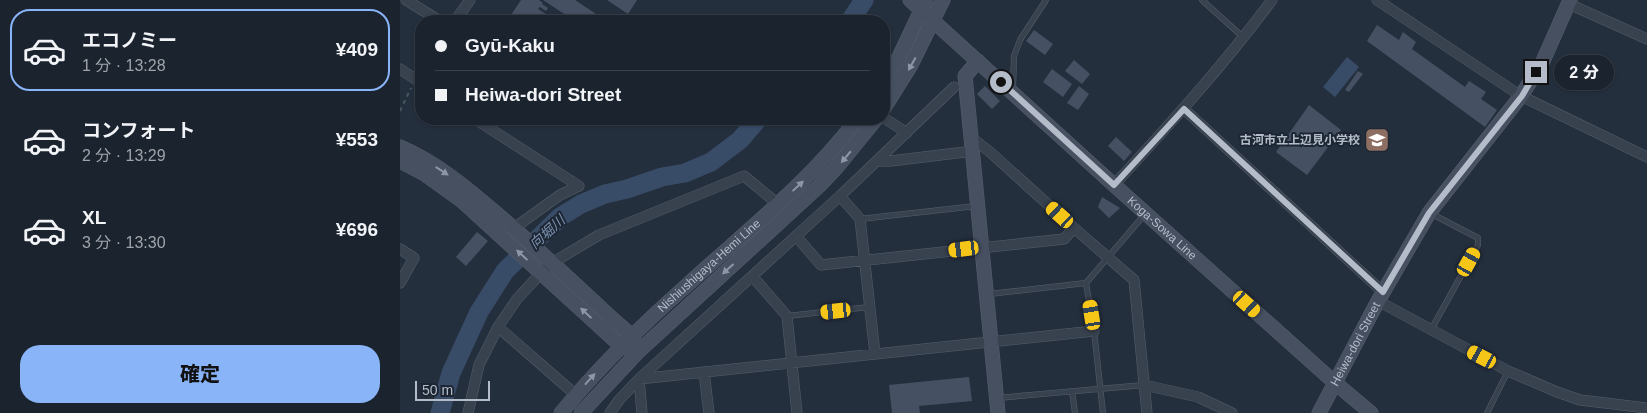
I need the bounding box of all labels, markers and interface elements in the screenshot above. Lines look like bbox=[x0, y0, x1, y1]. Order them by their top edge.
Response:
icon: car bbox=[22, 28, 67, 73]
text: エコノミー bbox=[82, 30, 177, 51]
text: Gyū-Kaku bbox=[465, 35, 555, 56]
text: ¥409 bbox=[336, 39, 378, 60]
callout: 2 分 bbox=[1554, 54, 1614, 90]
text: 1 分 · 13:28 bbox=[82, 57, 166, 74]
one-way arrow bbox=[907, 58, 916, 71]
route end bbox=[1525, 61, 1547, 83]
text: 2 分 bbox=[1569, 64, 1599, 81]
route start bbox=[990, 71, 1012, 93]
text: Heiwa-dori Street bbox=[465, 84, 621, 105]
icon: car bbox=[22, 118, 67, 163]
text: コンフォート bbox=[82, 120, 195, 141]
school or university icon: 古河市立上辺見小学校 bbox=[1364, 127, 1390, 153]
text: ¥553 bbox=[336, 129, 378, 150]
place label: 古河市立上辺見小学校 bbox=[1240, 133, 1360, 147]
text: 2 分 · 13:29 bbox=[82, 147, 166, 164]
one-way arrow bbox=[840, 150, 851, 163]
one-way arrow bbox=[436, 166, 449, 176]
one-way arrow bbox=[791, 180, 803, 192]
street label: Koga-Sowa Line bbox=[1125, 193, 1200, 263]
car bbox=[1043, 199, 1076, 231]
text: XL bbox=[82, 207, 106, 228]
icon: car bbox=[22, 208, 67, 253]
water label: 向堀川 bbox=[526, 211, 569, 252]
street label: Nishiushigaya-Hemi Line bbox=[655, 216, 764, 315]
text: ¥696 bbox=[336, 219, 378, 240]
text: 3 分 · 13:30 bbox=[82, 234, 166, 251]
car bbox=[948, 240, 979, 258]
car bbox=[1455, 245, 1482, 279]
one-way arrow bbox=[516, 250, 529, 261]
one-way arrow bbox=[723, 263, 735, 275]
car bbox=[1230, 288, 1263, 320]
car bbox=[1082, 299, 1101, 331]
street label: Heiwa-dori Street bbox=[1328, 299, 1383, 388]
car bbox=[820, 302, 851, 320]
one-way arrow bbox=[580, 307, 592, 319]
car bbox=[1465, 343, 1498, 371]
button: 確定 bbox=[20, 345, 380, 403]
one-way arrow bbox=[585, 372, 596, 385]
scale bar bbox=[415, 378, 490, 401]
text: 50 m bbox=[422, 382, 453, 398]

